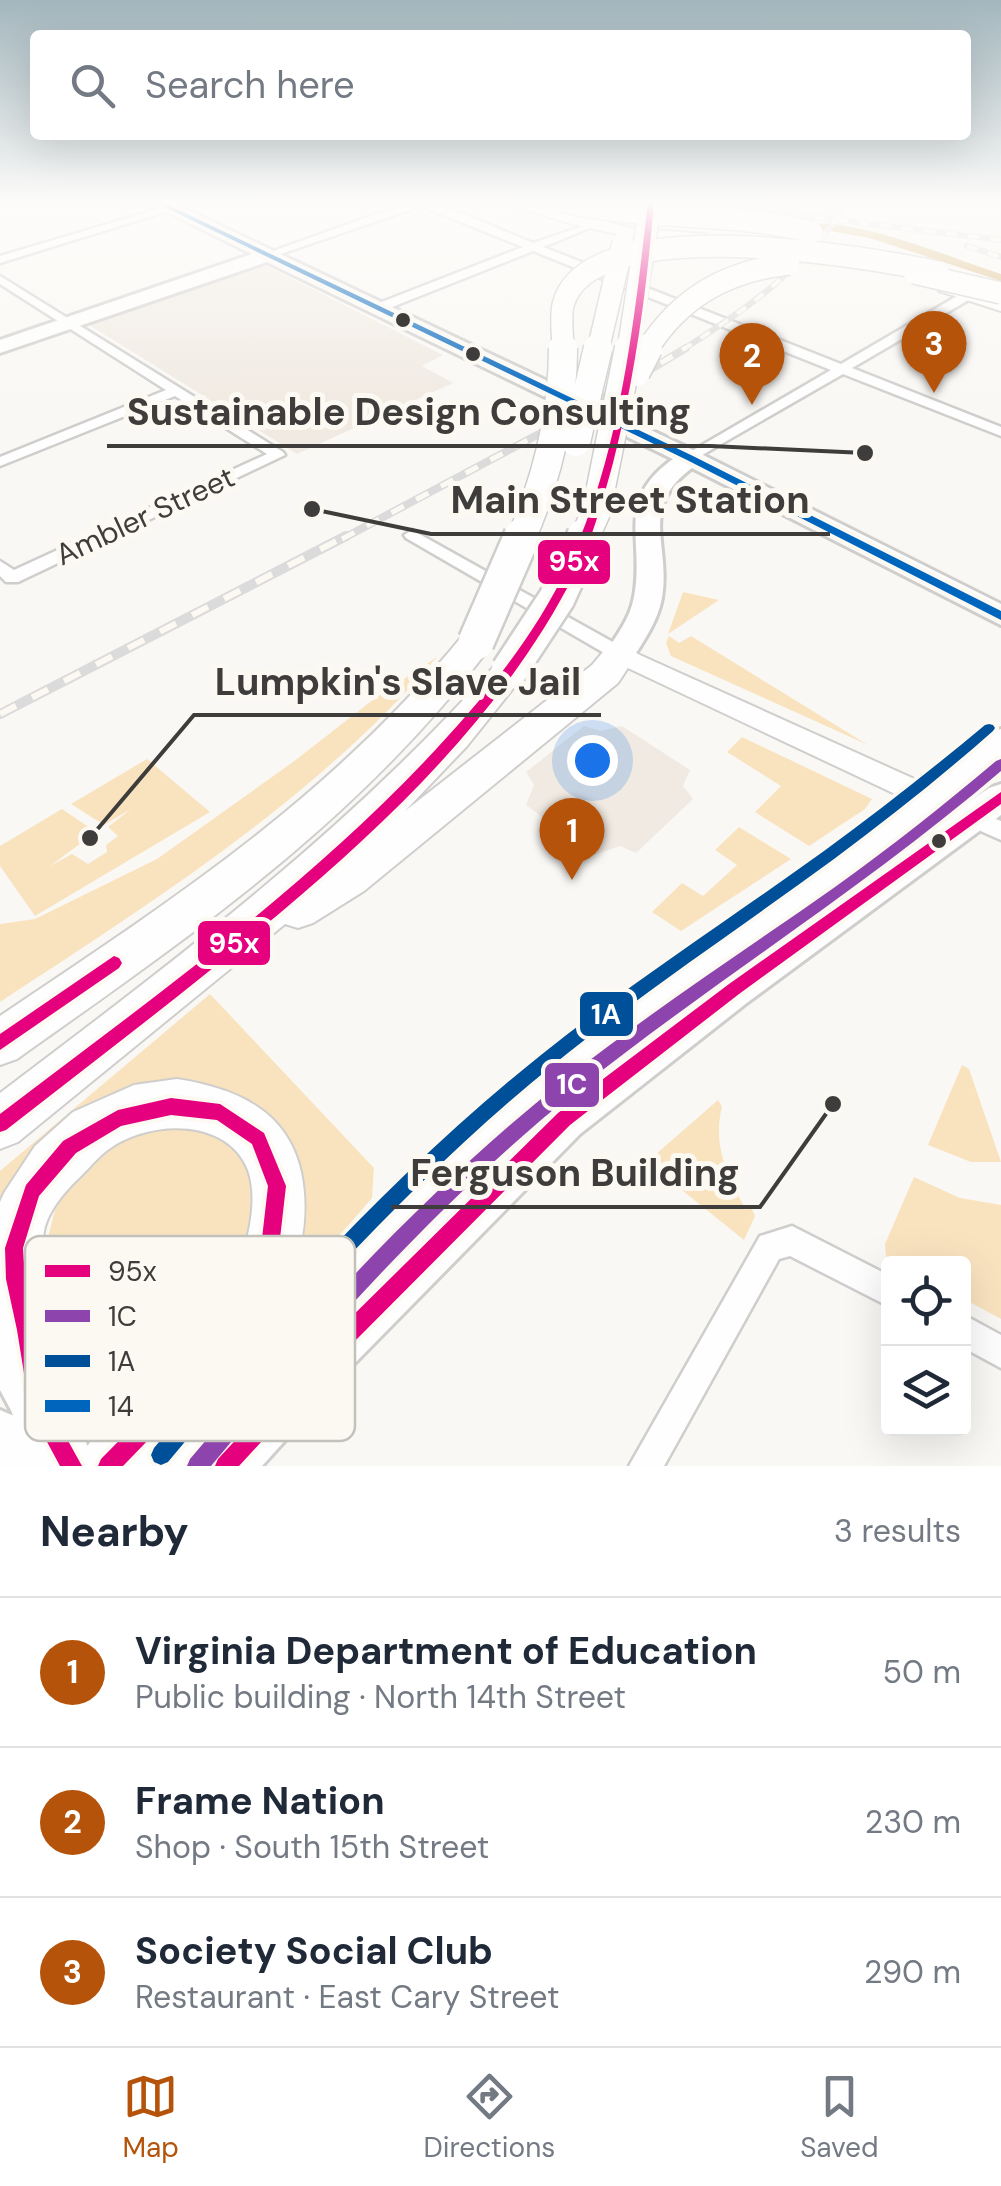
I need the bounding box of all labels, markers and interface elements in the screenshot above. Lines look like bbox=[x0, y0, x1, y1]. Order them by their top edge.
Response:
search box bbox=[30, 30, 971, 140]
icon: search bbox=[65, 58, 120, 113]
text: Search here bbox=[145, 60, 355, 110]
unlabelled marker bbox=[393, 310, 413, 330]
pin: 3 bbox=[902, 310, 966, 393]
pin: 2 bbox=[720, 322, 784, 405]
unlabelled marker bbox=[463, 344, 483, 364]
callout: Sustainable Design Consulting bbox=[107, 378, 711, 446]
text: Sustainable Design Consulting bbox=[127, 387, 691, 437]
street label: Ambler Street bbox=[49, 457, 241, 574]
callout: Main Street Station bbox=[431, 466, 830, 534]
text: Main Street Station bbox=[450, 475, 810, 525]
line badge: 95x bbox=[536, 538, 612, 586]
text: 95x bbox=[548, 543, 600, 580]
callout: Lumpkin's Slave Jail bbox=[194, 647, 601, 715]
text: Lumpkin's Slave Jail bbox=[215, 657, 581, 707]
your location bbox=[567, 735, 618, 786]
pin: 1 bbox=[540, 798, 604, 880]
unlabelled marker bbox=[929, 831, 949, 851]
line badge: 95x bbox=[196, 919, 272, 967]
text: 95x bbox=[208, 925, 260, 962]
line badge: 1A bbox=[578, 990, 635, 1038]
text: 1A bbox=[591, 996, 621, 1033]
line badge: 1C bbox=[543, 1061, 601, 1109]
text: 1C bbox=[557, 1066, 587, 1103]
callout: Ferguson Building bbox=[391, 1139, 760, 1207]
text: Ferguson Building bbox=[410, 1148, 740, 1198]
legend bbox=[25, 1236, 355, 1441]
text: 95x bbox=[108, 1253, 157, 1290]
map controls bbox=[881, 1256, 971, 1436]
button: locate bbox=[881, 1256, 971, 1346]
text: 1C bbox=[108, 1298, 137, 1335]
text: 1A bbox=[108, 1343, 135, 1380]
button: layers bbox=[881, 1346, 971, 1436]
text: 14 bbox=[108, 1388, 134, 1425]
text: Nearby bbox=[40, 1504, 189, 1559]
text: 3 results bbox=[834, 1510, 961, 1552]
text: Virginia Department of Education bbox=[135, 1626, 757, 1676]
text: 1 bbox=[67, 1651, 78, 1693]
text: 50 m bbox=[883, 1651, 961, 1693]
text: Public building · North 14th Street bbox=[135, 1676, 626, 1718]
text: Frame Nation bbox=[135, 1776, 385, 1826]
text: 2 bbox=[63, 1801, 82, 1843]
text: 230 m bbox=[865, 1801, 961, 1843]
text: Shop · South 15th Street bbox=[135, 1826, 489, 1868]
text: Society Social Club bbox=[135, 1926, 493, 1976]
text: 3 bbox=[63, 1951, 82, 1993]
text: 290 m bbox=[864, 1951, 961, 1993]
text: Restaurant · East Cary Street bbox=[135, 1976, 559, 2018]
tab: Map bbox=[122, 2069, 179, 2166]
tab: Directions bbox=[424, 2069, 555, 2166]
tab: Saved bbox=[800, 2069, 879, 2166]

